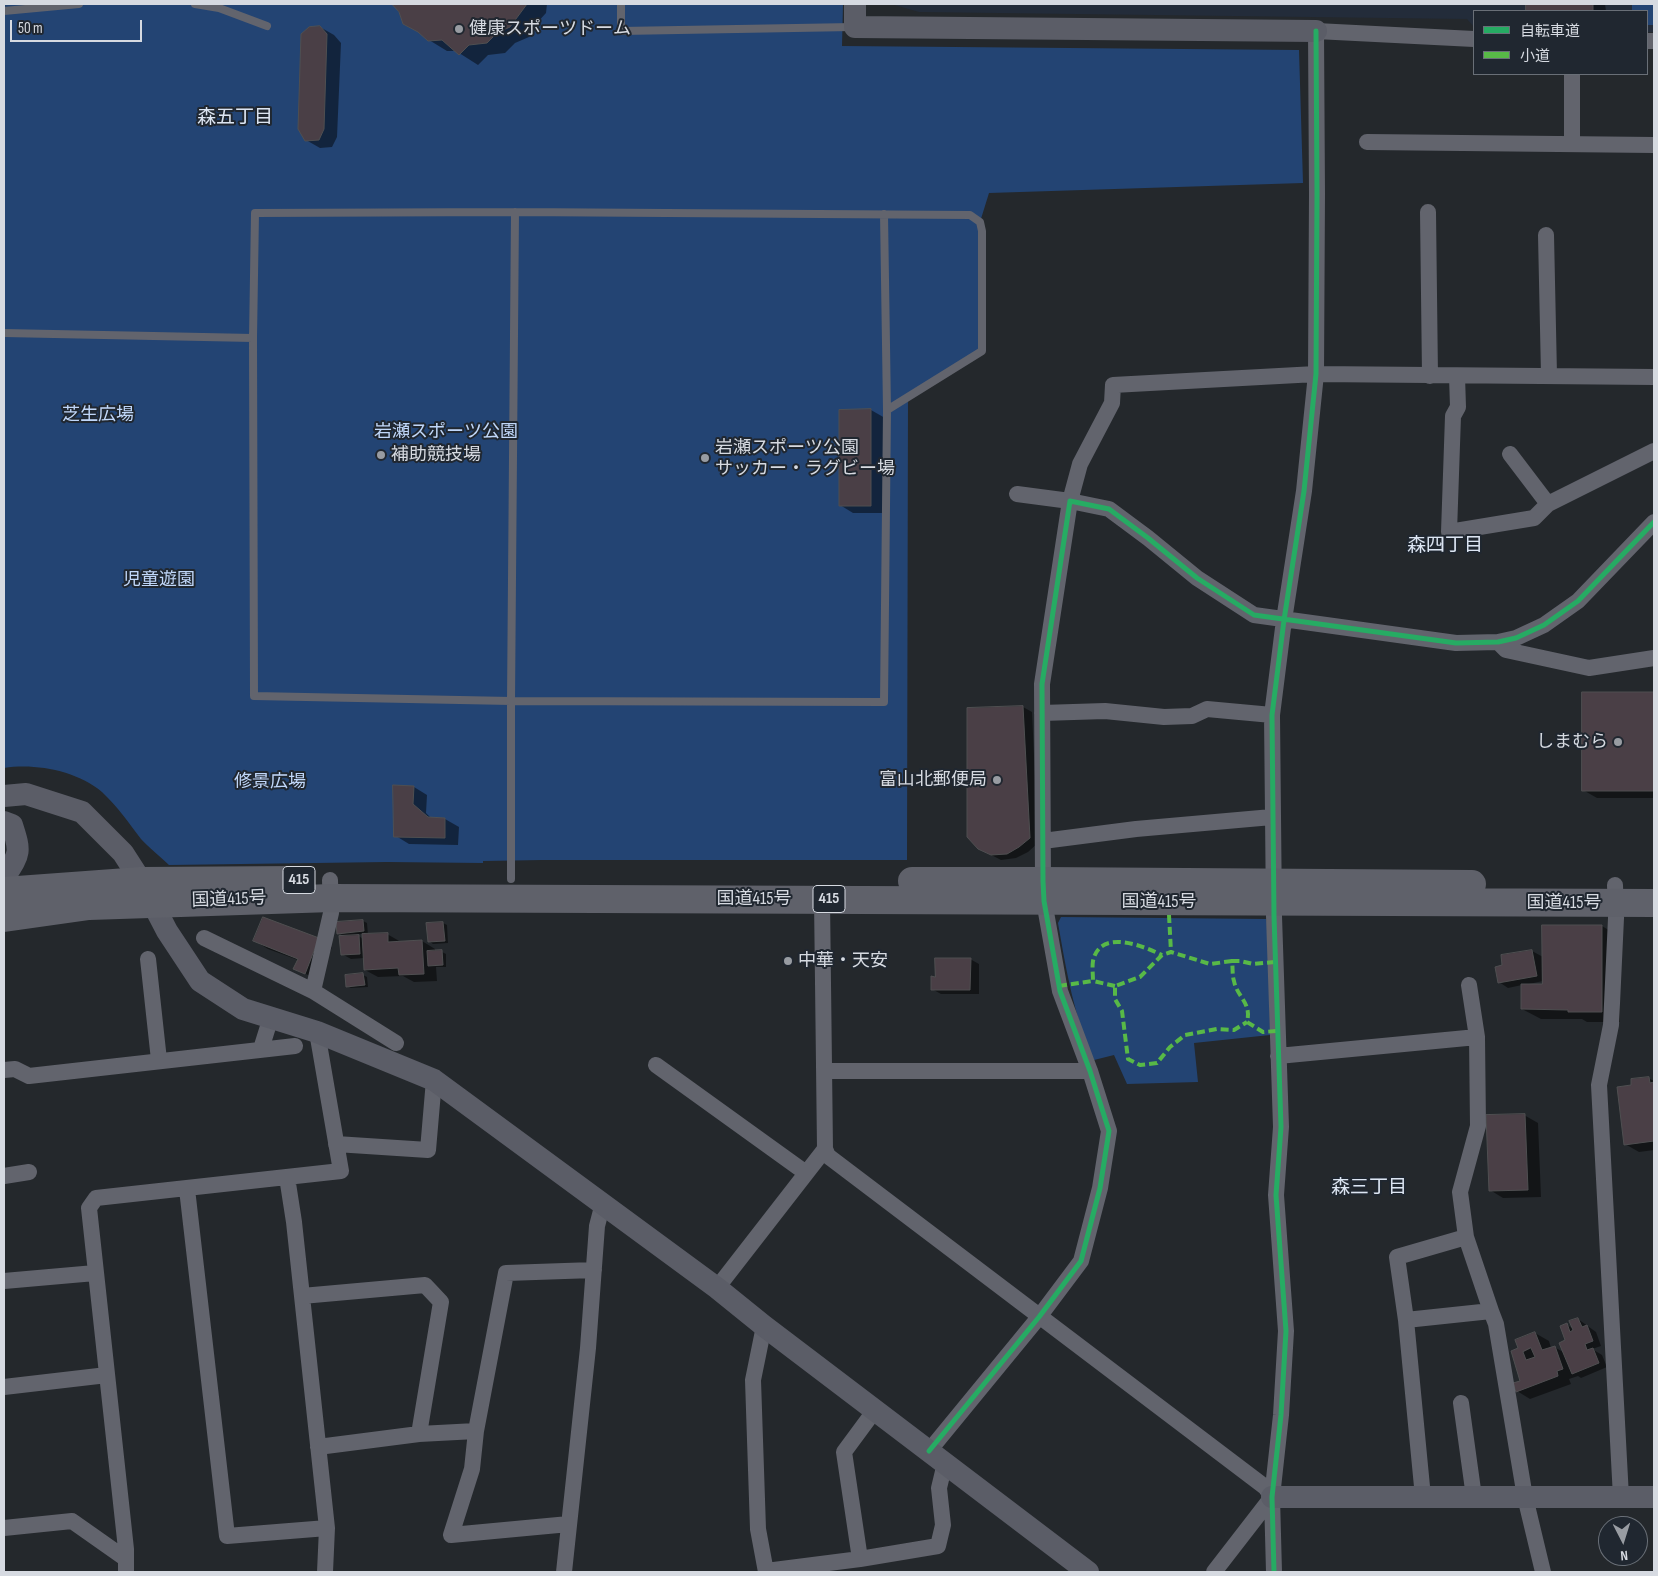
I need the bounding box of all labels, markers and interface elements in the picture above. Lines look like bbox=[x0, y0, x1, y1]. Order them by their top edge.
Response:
scale bar bbox=[12, 10, 145, 42]
legend bbox=[1473, 10, 1648, 75]
place label: 健康スポーツドーム bbox=[469, 18, 631, 40]
text: 50 m bbox=[18, 19, 43, 38]
text: 自転車道 bbox=[1520, 22, 1580, 41]
marker: 健康スポーツドーム bbox=[453, 23, 465, 35]
text: 小道 bbox=[1520, 47, 1550, 66]
district label: 森五丁目 bbox=[197, 107, 273, 129]
park label: 芝生広場 bbox=[62, 404, 134, 426]
park label: 岩瀬スポーツ公園 bbox=[374, 421, 518, 443]
place label: 岩瀬スポーツ公園 サッカー・ラグビー場 bbox=[715, 437, 895, 479]
place label: 補助競技場 bbox=[391, 444, 481, 466]
marker: 補助競技場 bbox=[375, 449, 387, 461]
marker: 岩瀬スポーツ公園 サッカー・ラグビー場 bbox=[699, 452, 711, 464]
district label: 森四丁目 bbox=[1407, 535, 1483, 557]
park label: 児童遊園 bbox=[123, 569, 195, 591]
place label: しまむら bbox=[1536, 731, 1608, 753]
marker: しまむら bbox=[1612, 736, 1624, 748]
place label: 富山北郵便局 bbox=[879, 769, 987, 791]
park label: 修景広場 bbox=[234, 771, 306, 793]
marker: 富山北郵便局 bbox=[991, 774, 1003, 786]
road number: 415 bbox=[283, 866, 315, 894]
road number: 415 bbox=[813, 886, 845, 912]
street label: 国道415号 bbox=[191, 888, 267, 912]
street label: 国道415号 bbox=[716, 888, 792, 910]
street label: 国道415号 bbox=[1121, 891, 1197, 913]
street label: 国道415号 bbox=[1526, 892, 1602, 914]
place label: 中華・天安 bbox=[798, 950, 888, 972]
marker: 中華・天安 bbox=[782, 955, 794, 967]
district label: 森三丁目 bbox=[1331, 1177, 1407, 1199]
north arrow bbox=[1598, 1516, 1648, 1566]
text: N bbox=[1620, 1547, 1629, 1564]

